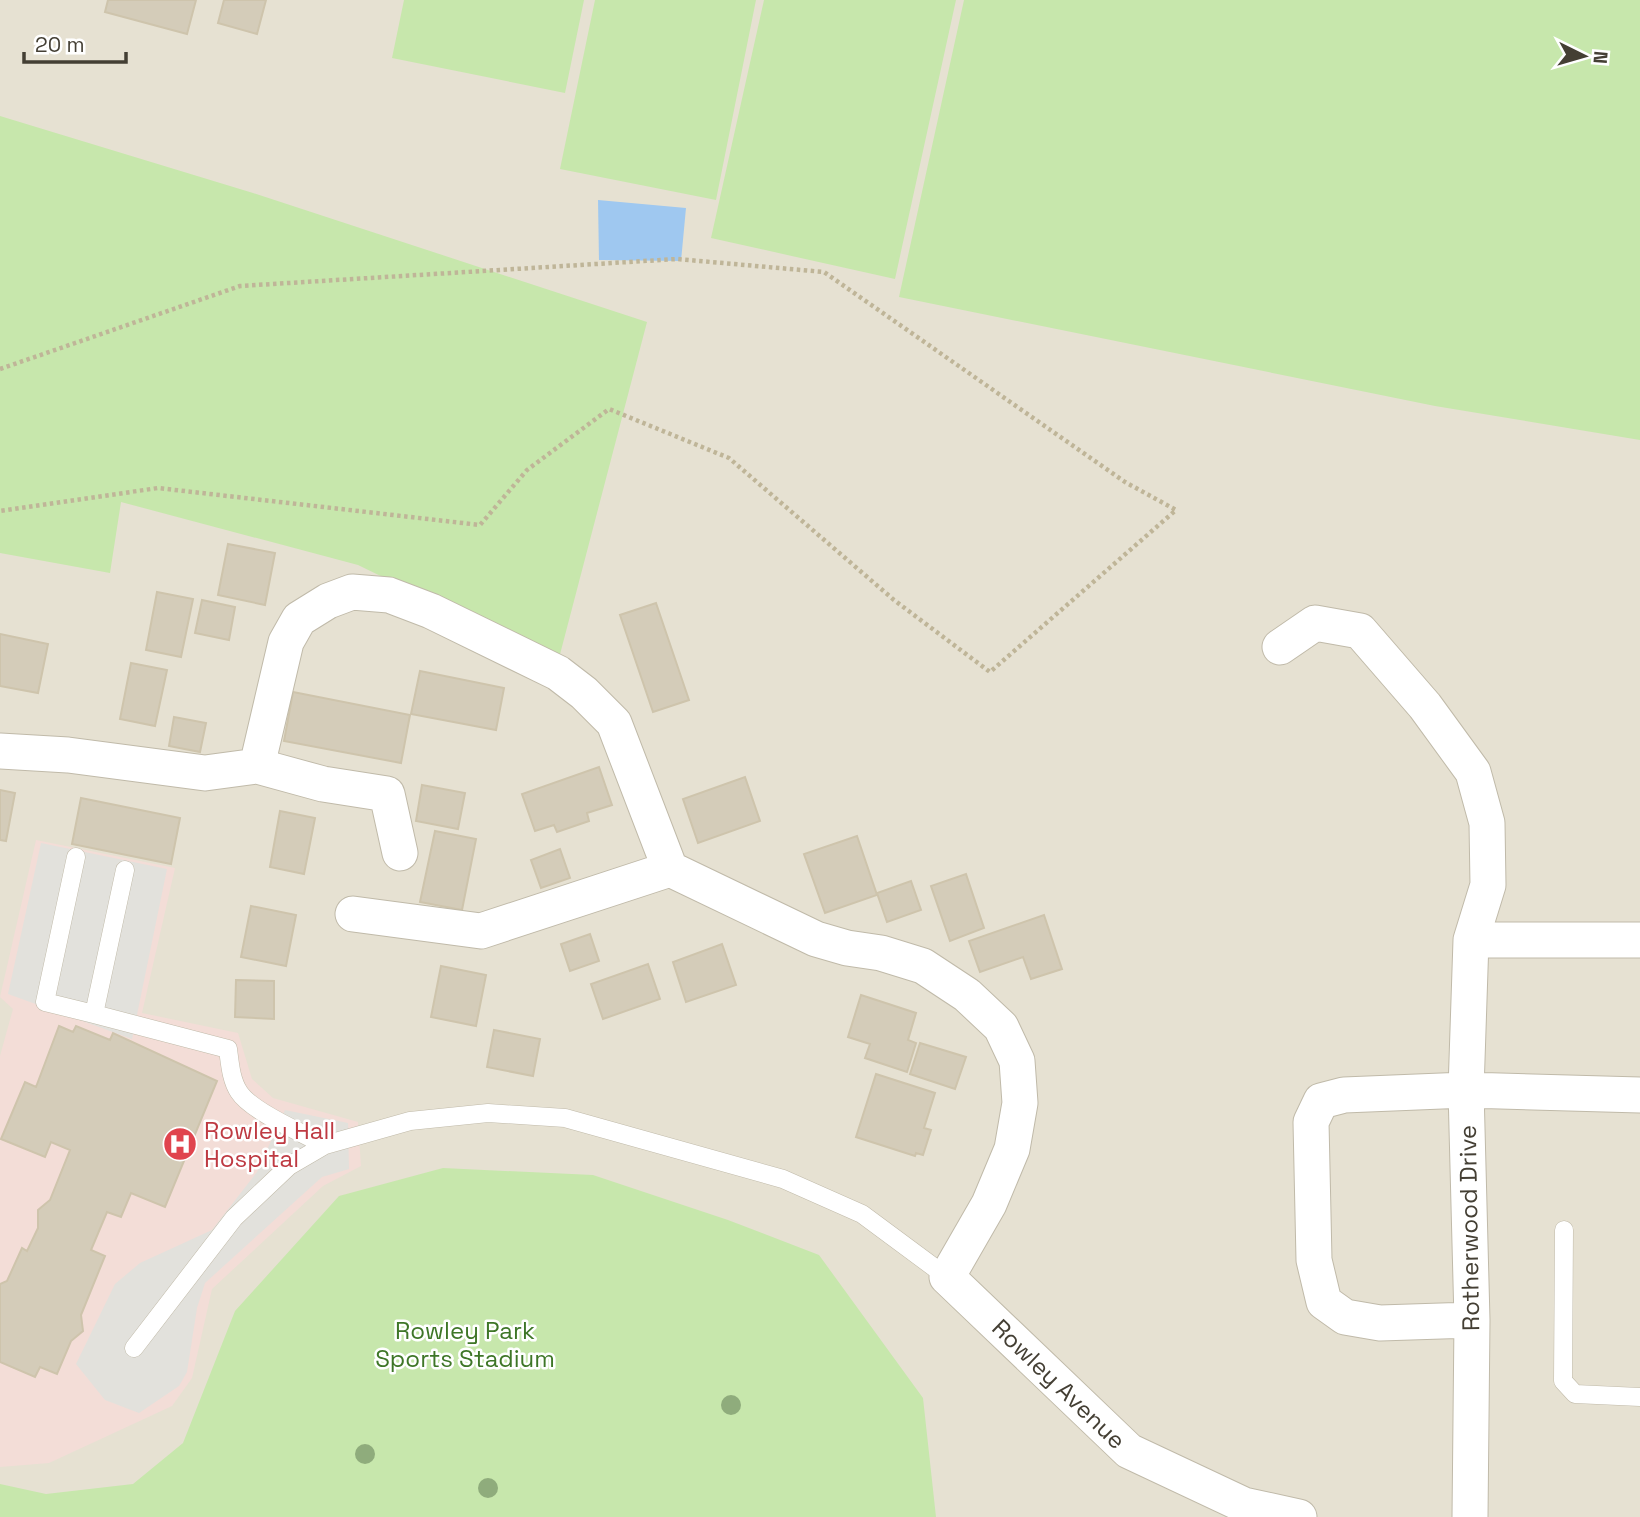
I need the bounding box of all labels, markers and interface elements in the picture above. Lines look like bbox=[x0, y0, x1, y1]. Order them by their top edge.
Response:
scale bar bbox=[24, 21, 126, 65]
north arrow bbox=[1549, 21, 1619, 91]
text: 20 m bbox=[35, 31, 85, 58]
text: N bbox=[1587, 50, 1613, 65]
place label: Rowley Hall Hospital bbox=[204, 1115, 335, 1174]
hospital icon: Rowley Hall Hospital bbox=[161, 1125, 199, 1163]
street label: Rotherwood Drive bbox=[1452, 1125, 1486, 1331]
street label: Rowley Avenue bbox=[986, 1312, 1132, 1456]
park label: Rowley Park Sports Stadium bbox=[375, 1315, 555, 1374]

